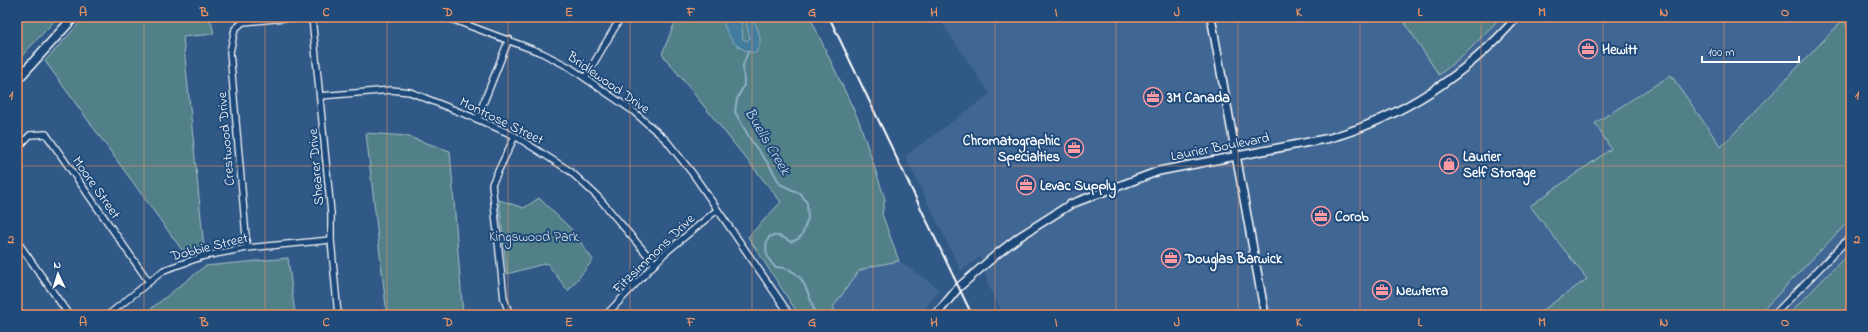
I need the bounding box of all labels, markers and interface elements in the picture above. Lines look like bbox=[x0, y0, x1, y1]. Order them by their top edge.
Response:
text: A bbox=[79, 3, 87, 22]
text: B bbox=[199, 3, 209, 22]
text: C bbox=[322, 3, 330, 22]
text: D bbox=[442, 3, 453, 22]
text: E bbox=[565, 3, 573, 22]
text: F bbox=[686, 3, 696, 22]
text: G bbox=[808, 3, 816, 22]
text: H bbox=[930, 3, 938, 22]
text: I bbox=[1054, 3, 1058, 22]
text: J bbox=[1174, 3, 1180, 22]
text: K bbox=[1296, 3, 1303, 22]
text: L bbox=[1418, 3, 1424, 22]
text: M bbox=[1538, 3, 1546, 22]
text: N bbox=[1660, 3, 1669, 22]
text: O bbox=[1781, 3, 1790, 22]
office icon: Hewitt bbox=[1577, 38, 1599, 60]
scale bar bbox=[1702, 38, 1799, 64]
place label: Hewitt bbox=[1602, 40, 1638, 61]
text: 100 m bbox=[1708, 44, 1735, 62]
street label: Bridlewood Drive bbox=[562, 46, 654, 120]
text: 1 bbox=[9, 86, 14, 105]
office icon: 3M Canada bbox=[1142, 86, 1164, 108]
text: 1 bbox=[1855, 86, 1860, 105]
place label: 3M Canada bbox=[1166, 88, 1230, 109]
street label: Crestwood Drive bbox=[212, 90, 241, 187]
street label: Montrose Street bbox=[456, 92, 547, 151]
water label: Buells Creek bbox=[738, 104, 797, 180]
street label: Shearer Drive bbox=[303, 127, 330, 206]
street label: Laurier Boulevard bbox=[1169, 128, 1272, 167]
place label: Chromatographic Specialties bbox=[963, 131, 1061, 168]
office icon: Chromatographic Specialties bbox=[1063, 137, 1085, 159]
place label: Laurier Self Storage bbox=[1463, 147, 1537, 186]
street label: Moore Street bbox=[66, 152, 125, 224]
shop icon: Laurier Self Storage bbox=[1438, 153, 1460, 175]
office icon: Levac Supply bbox=[1015, 174, 1037, 196]
place label: Levac Supply bbox=[1040, 176, 1116, 199]
office icon: Corob bbox=[1310, 205, 1332, 227]
place label: Corob bbox=[1335, 207, 1369, 228]
street label: Fitzsimmons Drive bbox=[607, 209, 701, 300]
park label: Kingswood Park bbox=[489, 227, 580, 249]
street label: Dobbie Street bbox=[167, 228, 251, 267]
text: 2 bbox=[7, 230, 15, 249]
text: 2 bbox=[1853, 230, 1861, 249]
office icon: Douglas Barwick bbox=[1160, 247, 1182, 269]
place label: Douglas Barwick bbox=[1184, 249, 1283, 272]
north arrow bbox=[38, 254, 78, 294]
text: N bbox=[53, 257, 62, 273]
office icon: Newterra bbox=[1371, 279, 1393, 301]
place label: Newterra bbox=[1396, 281, 1449, 302]
text: A bbox=[79, 313, 87, 332]
text: B bbox=[199, 313, 209, 332]
text: C bbox=[322, 313, 330, 332]
text: D bbox=[442, 313, 453, 332]
text: E bbox=[565, 313, 573, 332]
text: F bbox=[686, 313, 696, 332]
text: G bbox=[808, 313, 816, 332]
text: H bbox=[930, 313, 938, 332]
text: I bbox=[1054, 313, 1058, 332]
text: J bbox=[1174, 313, 1180, 332]
text: K bbox=[1296, 313, 1303, 332]
text: L bbox=[1418, 313, 1424, 332]
text: M bbox=[1538, 313, 1546, 332]
text: N bbox=[1660, 313, 1669, 332]
text: O bbox=[1781, 313, 1790, 332]

